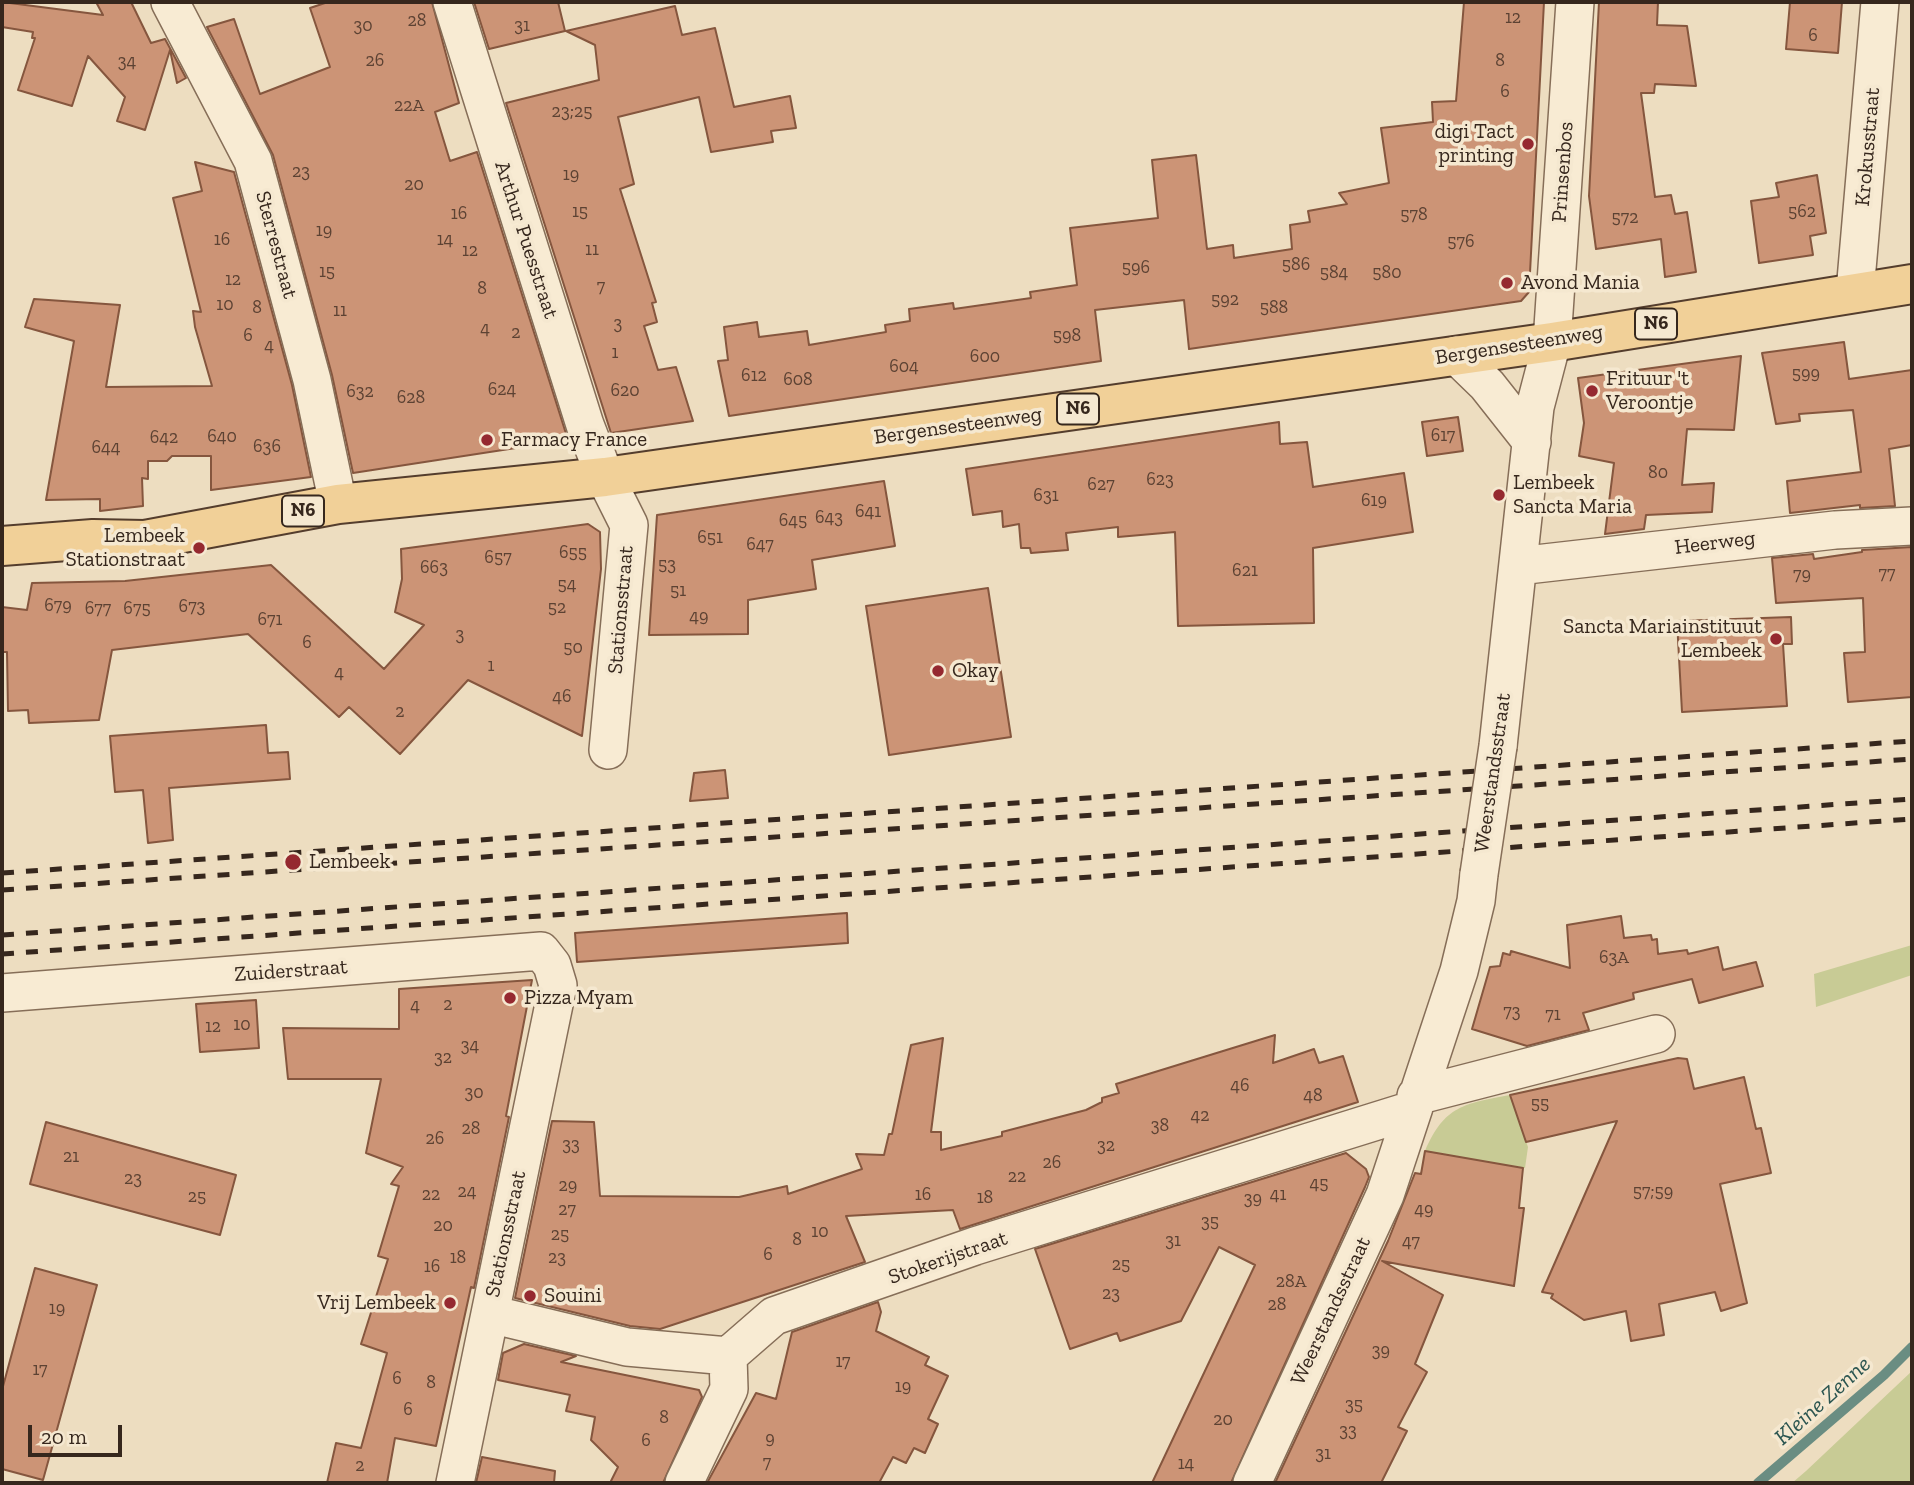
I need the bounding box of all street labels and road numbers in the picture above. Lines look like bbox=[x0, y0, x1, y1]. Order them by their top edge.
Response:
street label: Krokusstraat bbox=[1850, 87, 1886, 207]
street label: Prinsenbos bbox=[1547, 121, 1579, 223]
street label: Arthur Puesstraat bbox=[489, 158, 563, 322]
street label: Sterrestraat bbox=[250, 188, 302, 302]
road number: N6 bbox=[1635, 308, 1677, 340]
street label: Bergensesteenweg bbox=[1433, 319, 1605, 371]
road number: N6 bbox=[1057, 394, 1099, 424]
street label: Bergensesteenweg bbox=[872, 402, 1044, 450]
road number: N6 bbox=[282, 496, 324, 526]
street label: Heerweg bbox=[1673, 526, 1757, 560]
street label: Stationsstraat bbox=[603, 545, 639, 675]
street label: Weerstandsstraat bbox=[1469, 692, 1517, 854]
street label: Zuiderstraat bbox=[233, 954, 349, 988]
street label: Stationsstraat bbox=[480, 1168, 532, 1300]
street label: Stokerijstraat bbox=[885, 1226, 1011, 1290]
street label: Weerstandsstraat bbox=[1286, 1233, 1376, 1389]

